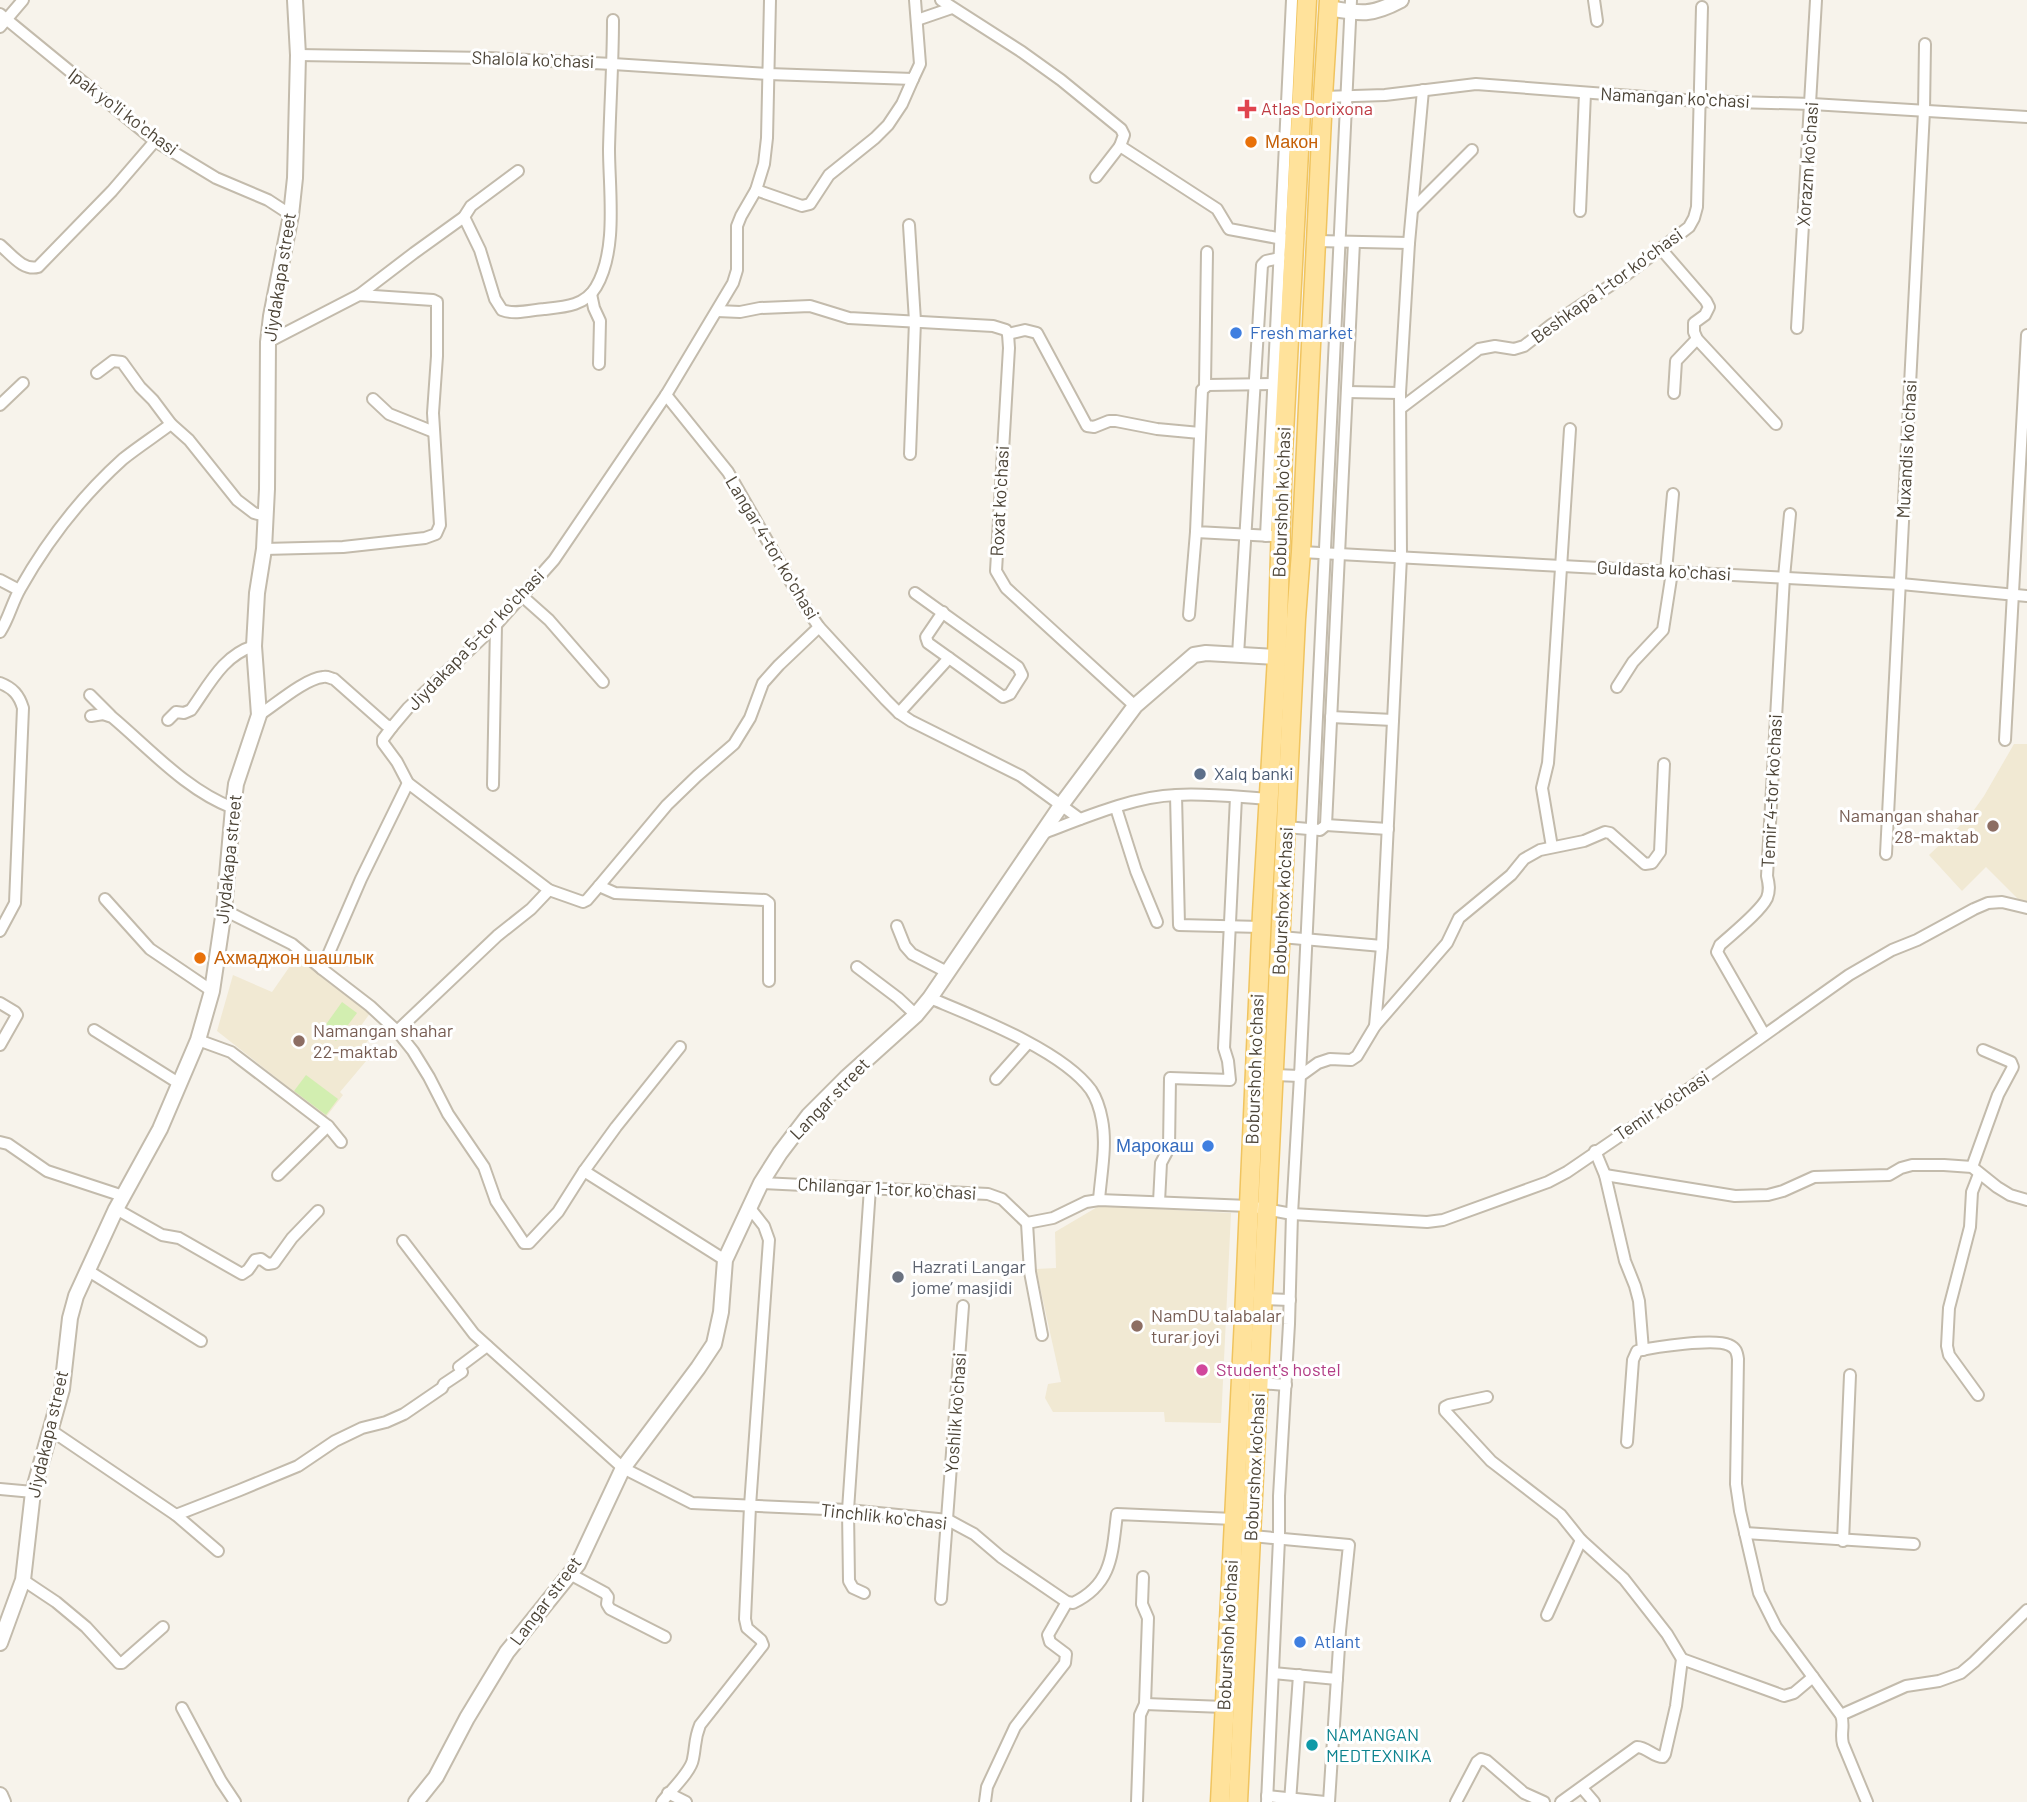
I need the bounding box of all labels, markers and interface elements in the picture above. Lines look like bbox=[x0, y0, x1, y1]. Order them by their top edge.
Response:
street label: Shalola koʻchasi bbox=[471, 46, 595, 72]
street label: Ipak yoʻli koʻchasi bbox=[64, 63, 183, 160]
street label: Namangan koʻchasi bbox=[1600, 82, 1750, 112]
place label: Atlas Dorixona bbox=[1261, 97, 1373, 119]
marker: Atlas Dorixona bbox=[1239, 101, 1255, 117]
street label: Xorazm koʻchasi bbox=[1792, 101, 1822, 227]
place label: Макон bbox=[1265, 130, 1318, 152]
marker: Макон bbox=[1243, 134, 1259, 150]
street label: Jiydakapa street bbox=[258, 211, 300, 343]
street label: Beshkapa 1-tor koʼchasi bbox=[1526, 223, 1686, 348]
place label: Fresh market bbox=[1250, 321, 1353, 343]
marker: Fresh market bbox=[1228, 325, 1244, 341]
street label: Muxandis koʻchasi bbox=[1891, 379, 1921, 519]
street label: Boburshoh koʻchasi bbox=[1267, 426, 1295, 578]
street label: Roxat koʻchasi bbox=[985, 445, 1013, 557]
street label: Langar 4-tor koʻchasi bbox=[721, 472, 824, 623]
street label: Guldasta koʻchasi bbox=[1596, 556, 1732, 585]
street label: Jiydakapa 5-tor koʻchasi bbox=[402, 564, 548, 714]
street label: Temir 4-tor koʻchasi bbox=[1756, 714, 1786, 868]
place label: Xalq banki bbox=[1214, 762, 1294, 784]
marker: Xalq banki bbox=[1192, 766, 1208, 782]
street label: Jiydakapa street bbox=[210, 793, 246, 925]
place label: Namangan shahar 28-maktab bbox=[1839, 804, 1979, 847]
marker: Namangan shahar 28-maktab bbox=[1985, 818, 2001, 834]
street label: Boburshox ko'chasi bbox=[1267, 826, 1297, 976]
place label: Ахмаджон шашлык bbox=[214, 946, 374, 968]
marker: Ахмаджон шашлык bbox=[192, 950, 208, 966]
street label: Boburshoh koʻchasi bbox=[1240, 993, 1268, 1145]
place label: Namangan shahar 22-maktab bbox=[313, 1019, 454, 1062]
marker: Namangan shahar 22-maktab bbox=[291, 1033, 307, 1049]
street label: Langar street bbox=[785, 1053, 874, 1144]
street label: Temir ko'chasi bbox=[1610, 1065, 1713, 1145]
place label: Марокаш bbox=[1116, 1134, 1194, 1156]
marker: Марокаш bbox=[1200, 1138, 1216, 1154]
street label: Chilangar 1-tor koʻchasi bbox=[797, 1172, 977, 1204]
place label: Hazrati Langar jome’ masjidi bbox=[911, 1255, 1026, 1298]
marker: Hazrati Langar jome’ masjidi bbox=[890, 1269, 906, 1285]
place label: NamDU talabalar turar joyi bbox=[1151, 1304, 1282, 1347]
marker: NamDU talabalar turar joyi bbox=[1129, 1318, 1145, 1334]
street label: Yoshlik koʻchasi bbox=[940, 1352, 970, 1474]
place label: Student's hostel bbox=[1216, 1358, 1341, 1380]
marker: Student's hostel bbox=[1194, 1362, 1210, 1378]
street label: Jiydakapa street bbox=[22, 1368, 72, 1500]
street label: Boburshox ko'chasi bbox=[1239, 1392, 1269, 1542]
street label: Tinchlik koʻchasi bbox=[820, 1498, 948, 1534]
street label: Langar street bbox=[505, 1552, 586, 1649]
street label: Boburshoh koʻchasi bbox=[1212, 1559, 1242, 1711]
place label: Atlant bbox=[1314, 1630, 1361, 1652]
marker: Atlant bbox=[1292, 1634, 1308, 1650]
place label: NAMANGAN MEDTEXNIKA bbox=[1326, 1723, 1432, 1766]
marker: NAMANGAN MEDTEXNIKA bbox=[1304, 1737, 1320, 1753]

